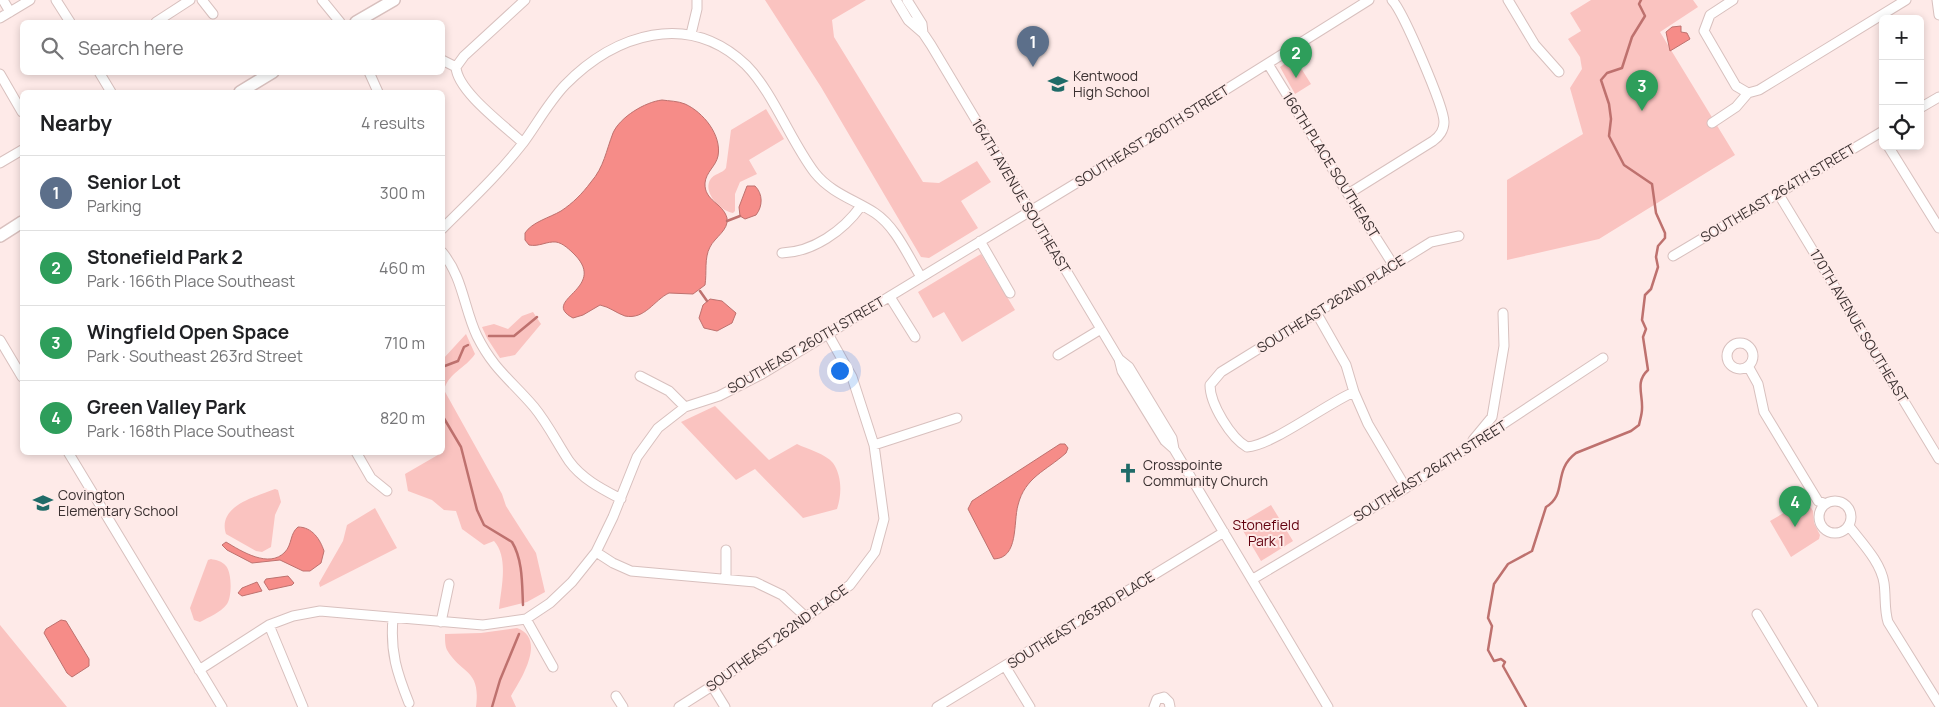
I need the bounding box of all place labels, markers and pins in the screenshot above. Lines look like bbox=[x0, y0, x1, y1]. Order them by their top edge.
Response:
pin: 1 bbox=[1017, 26, 1049, 67]
pin: 2 bbox=[1280, 37, 1312, 78]
place label: Kentwood High School bbox=[1073, 66, 1150, 101]
pin: 3 bbox=[1626, 70, 1658, 111]
school or university icon: Kentwood High School bbox=[1047, 73, 1069, 95]
place label: Crosspointe Community Church bbox=[1143, 455, 1268, 490]
church icon: Crosspointe Community Church bbox=[1117, 462, 1139, 484]
place label: Covington Elementary School bbox=[58, 485, 178, 520]
pin: 4 bbox=[1779, 486, 1811, 527]
school or university icon: Covington Elementary School bbox=[32, 492, 54, 514]

